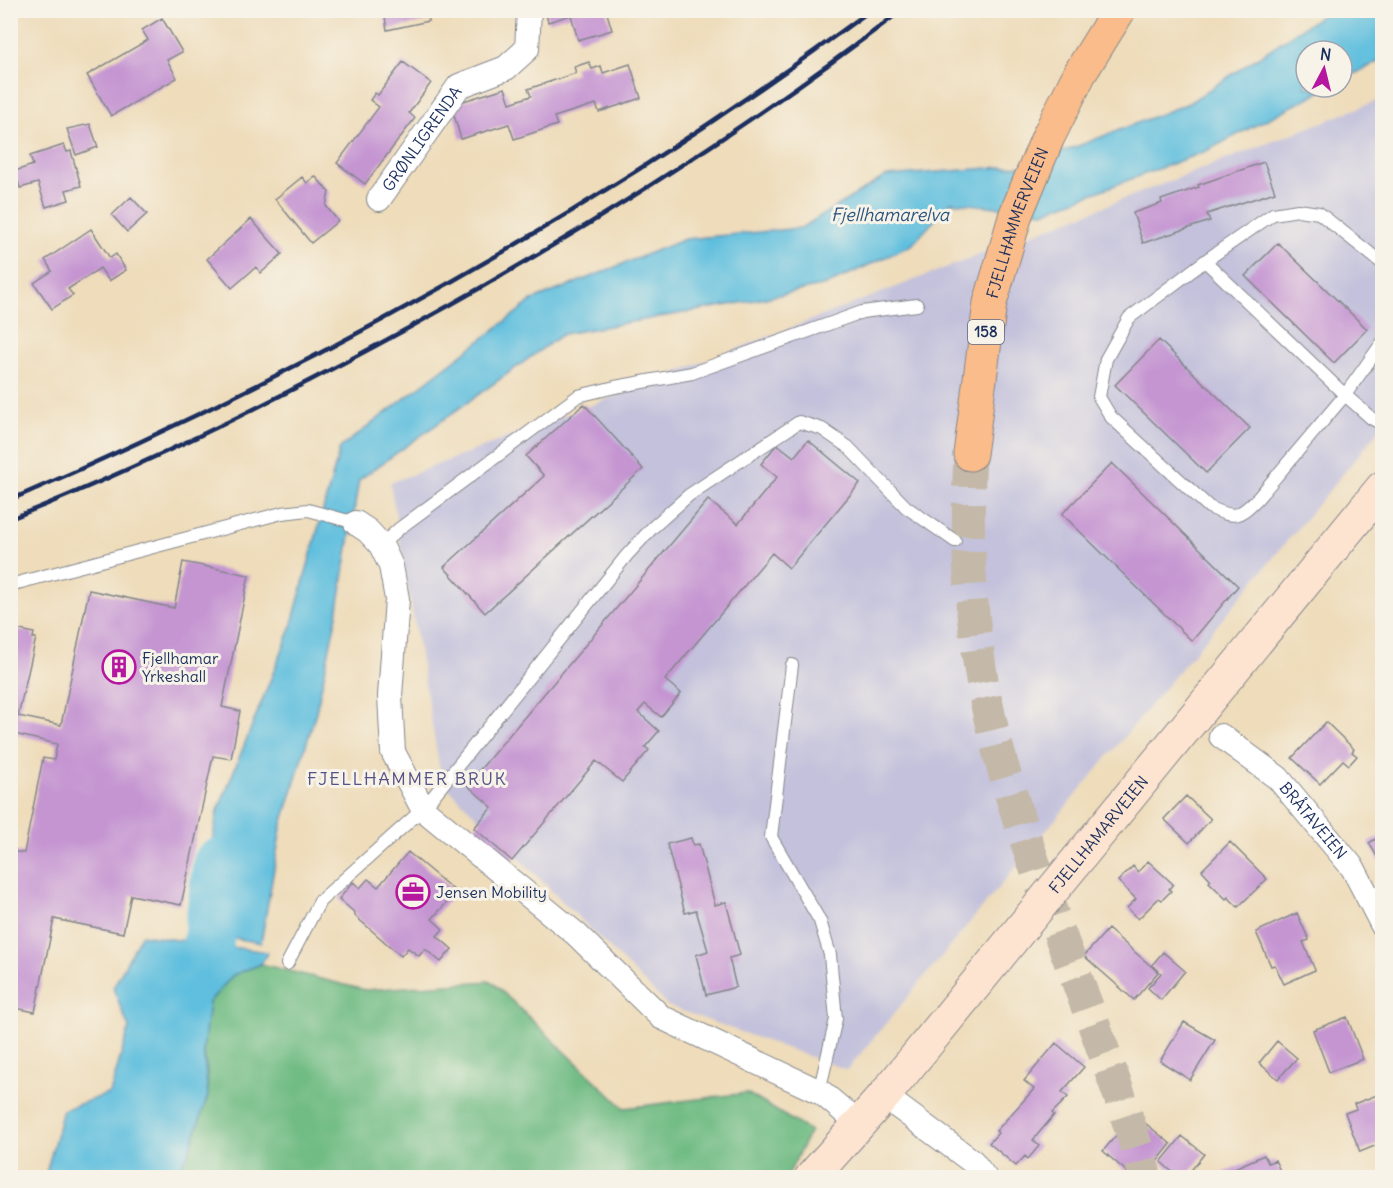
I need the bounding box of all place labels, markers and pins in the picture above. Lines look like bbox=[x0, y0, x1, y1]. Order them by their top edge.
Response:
place label: Fjellhamar Yrkeshall bbox=[142, 648, 219, 686]
building icon: Fjellhamar Yrkeshall bbox=[101, 649, 137, 685]
office icon: Jensen Mobility bbox=[395, 874, 431, 910]
place label: Jensen Mobility bbox=[436, 882, 547, 902]

